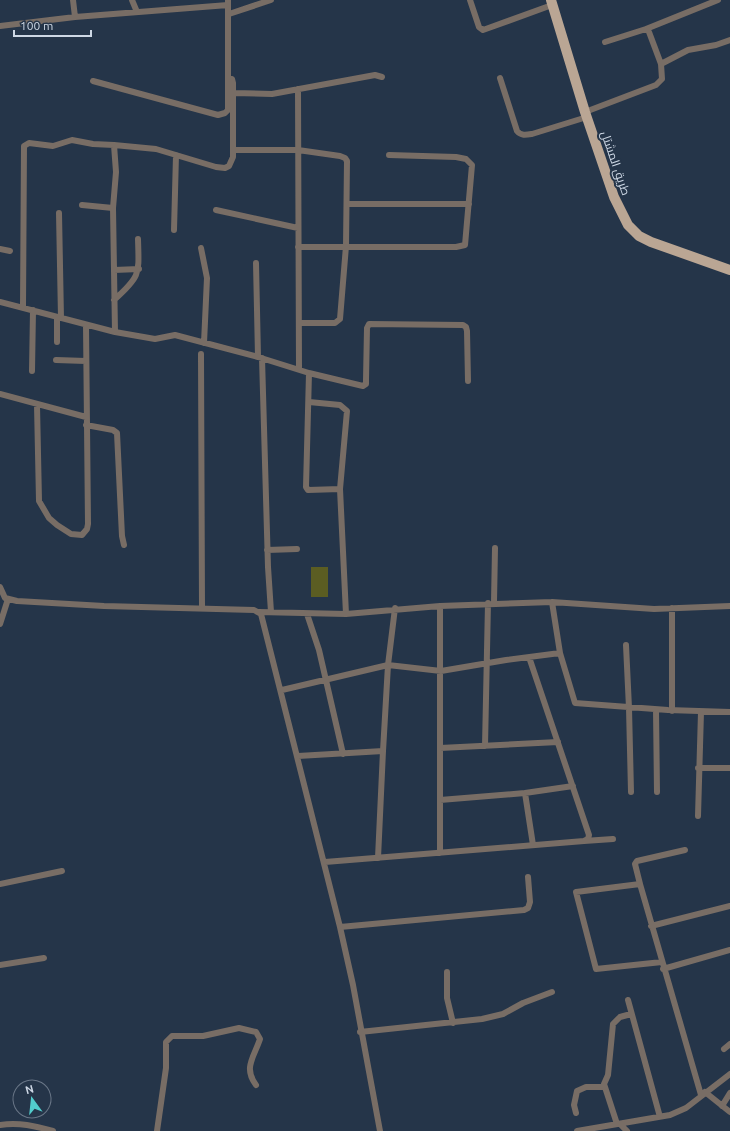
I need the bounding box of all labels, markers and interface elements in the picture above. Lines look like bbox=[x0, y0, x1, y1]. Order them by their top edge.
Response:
scale bar bbox=[14, 12, 91, 38]
text: 100 m bbox=[20, 19, 53, 32]
street label: طريق المشتل bbox=[598, 129, 633, 197]
north arrow bbox=[12, 1079, 52, 1119]
text: N bbox=[24, 1082, 35, 1096]

